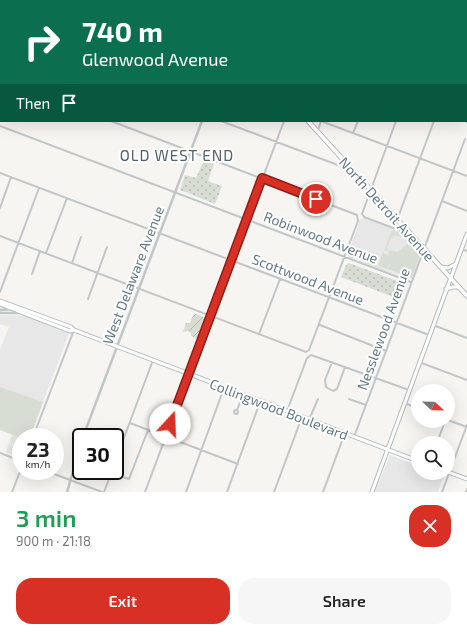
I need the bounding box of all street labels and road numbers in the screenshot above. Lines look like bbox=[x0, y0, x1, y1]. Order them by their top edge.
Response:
street label: North Detroit Avenue bbox=[336, 153, 438, 265]
street label: West Delaware Avenue bbox=[99, 204, 167, 346]
street label: Robinwood Avenue bbox=[261, 207, 381, 267]
street label: Scottwood Avenue bbox=[250, 250, 366, 308]
street label: Nesslewood Avenue bbox=[353, 266, 413, 392]
street label: Collingwood Boulevard bbox=[207, 375, 351, 443]

